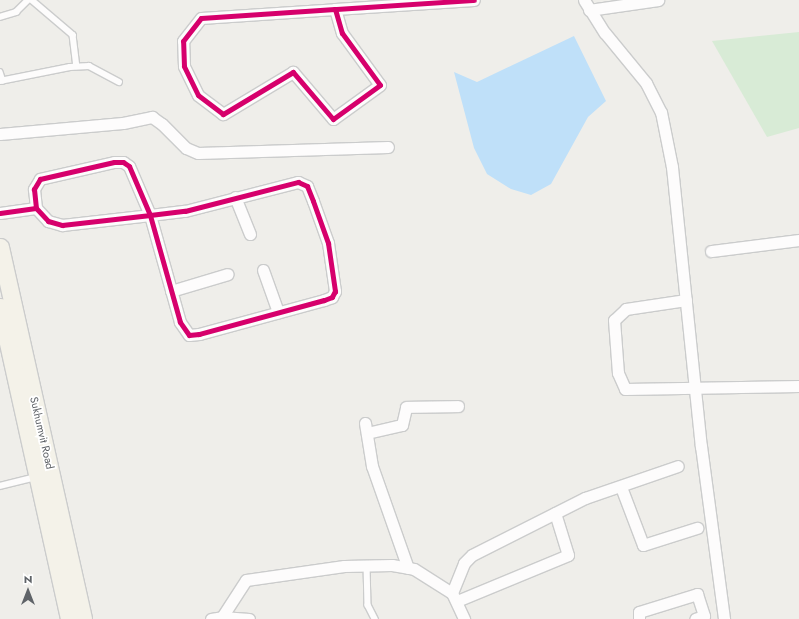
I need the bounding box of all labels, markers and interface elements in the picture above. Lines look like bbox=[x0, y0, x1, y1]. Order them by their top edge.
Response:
street label: Sukhumvit Road bbox=[27, 395, 57, 471]
north arrow bbox=[8, 571, 48, 611]
text: N bbox=[24, 571, 32, 587]

